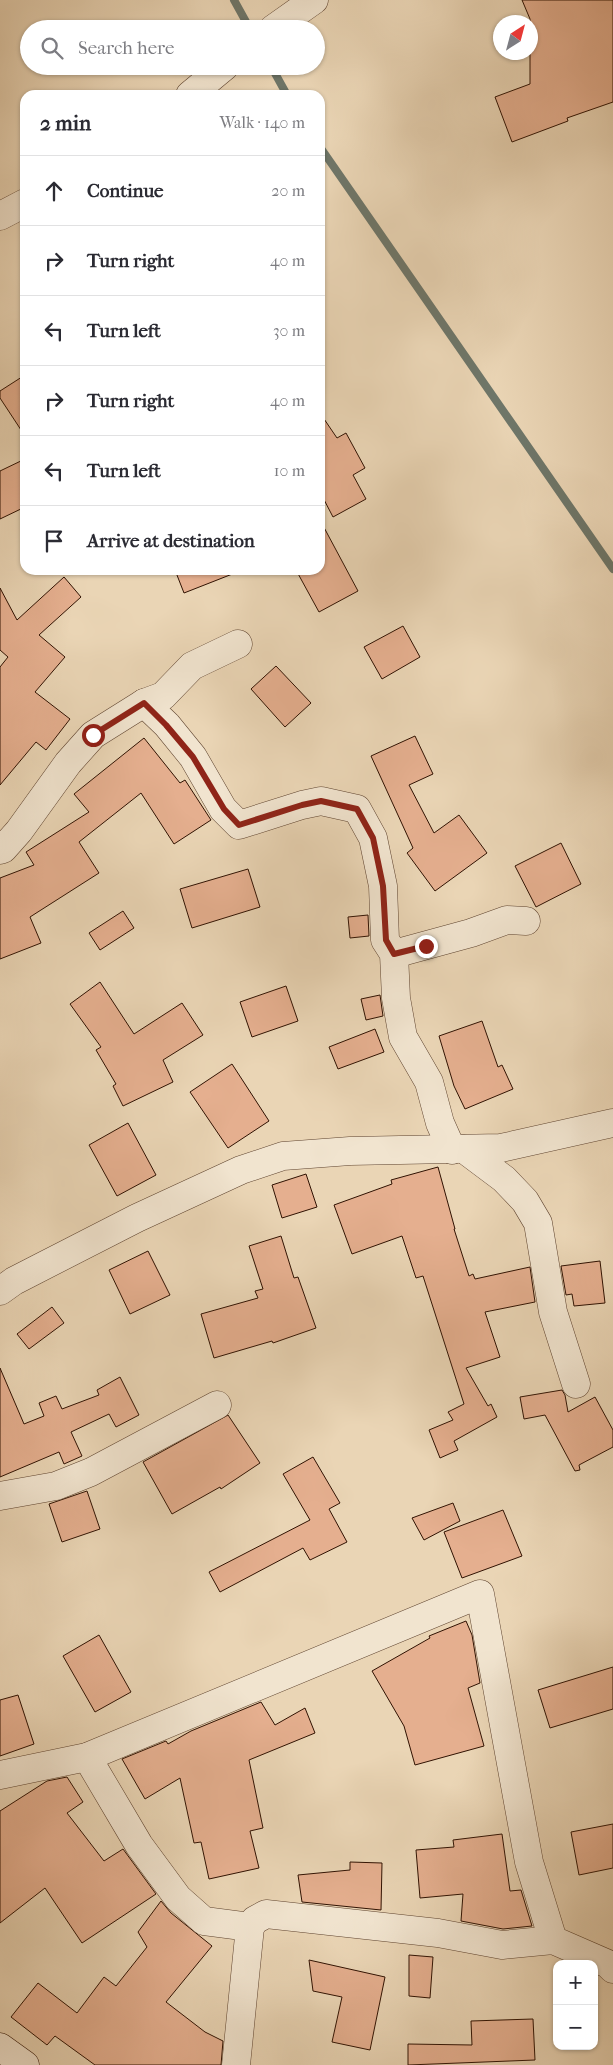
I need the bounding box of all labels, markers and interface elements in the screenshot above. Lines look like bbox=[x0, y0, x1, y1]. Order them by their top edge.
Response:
north arrow bbox=[493, 15, 538, 60]
search box bbox=[20, 20, 325, 75]
icon: search bbox=[38, 34, 66, 62]
text: Search here bbox=[78, 37, 174, 59]
text: 2 min bbox=[40, 111, 91, 135]
text: Walk · 140 m bbox=[220, 113, 305, 132]
icon: ahead bbox=[40, 177, 68, 205]
text: Continue bbox=[87, 180, 163, 202]
text: 20 m bbox=[271, 181, 305, 200]
icon: right bbox=[40, 247, 68, 275]
text: Turn right bbox=[87, 250, 174, 272]
text: 40 m bbox=[270, 251, 305, 270]
icon: left bbox=[40, 317, 68, 345]
text: Turn left bbox=[87, 320, 161, 342]
text: 30 m bbox=[273, 321, 305, 340]
icon: right bbox=[40, 387, 68, 415]
text: Turn right bbox=[87, 390, 174, 412]
text: 40 m bbox=[270, 391, 305, 410]
icon: left bbox=[40, 457, 68, 485]
text: Turn left bbox=[87, 460, 161, 482]
text: 10 m bbox=[274, 461, 305, 480]
icon: arrive bbox=[40, 527, 68, 555]
text: Arrive at destination bbox=[87, 530, 255, 552]
route start bbox=[82, 724, 105, 747]
route end bbox=[415, 935, 438, 958]
map controls bbox=[553, 1960, 598, 2050]
button: + bbox=[553, 1960, 598, 2005]
button: − bbox=[553, 2005, 598, 2050]

